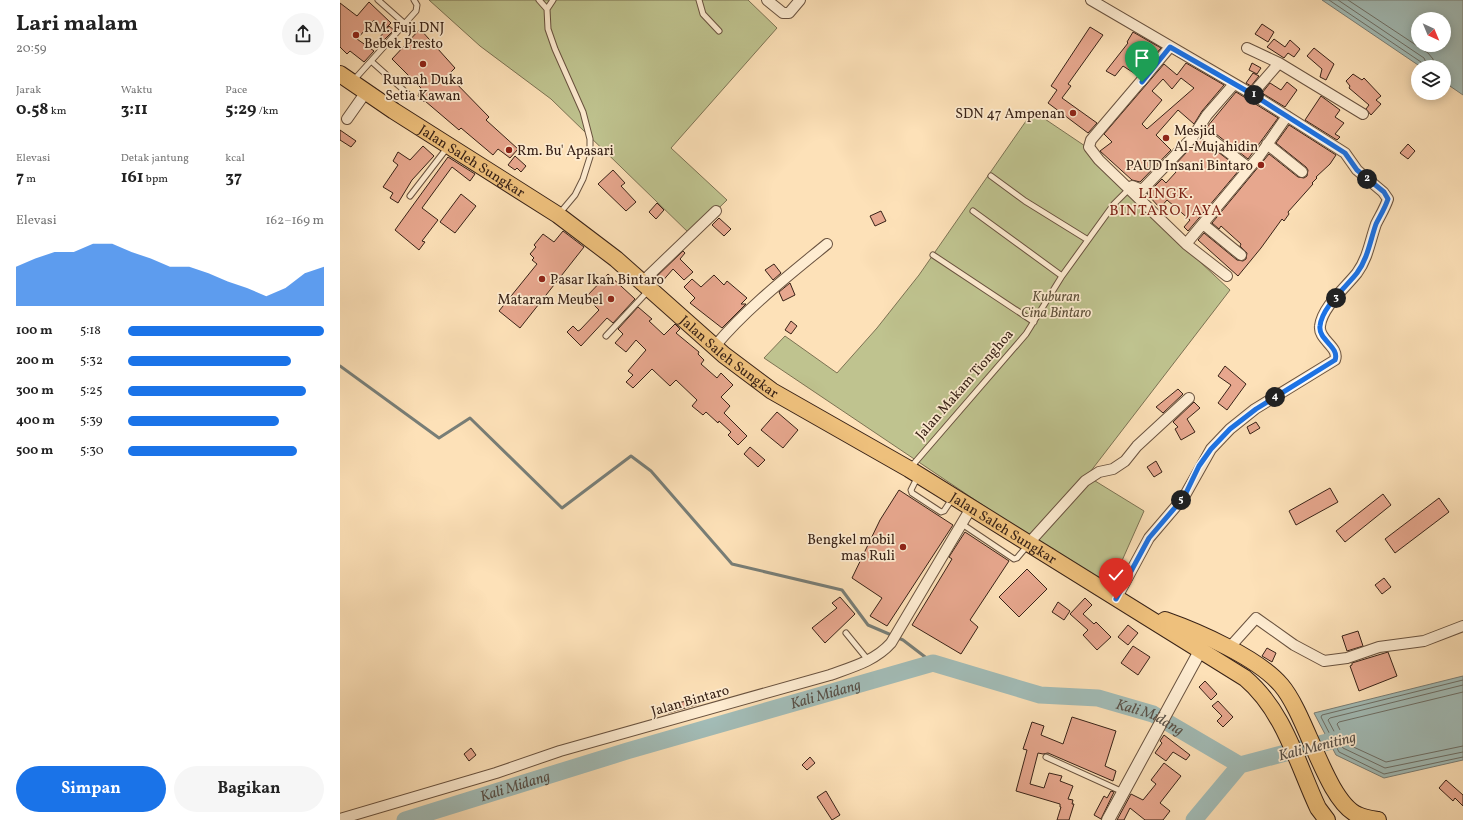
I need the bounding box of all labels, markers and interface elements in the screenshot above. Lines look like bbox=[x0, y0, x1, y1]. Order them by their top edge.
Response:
text: Lari malam bbox=[16, 9, 138, 40]
north arrow bbox=[1411, 12, 1451, 52]
map controls bbox=[1411, 12, 1451, 100]
button: share bbox=[282, 13, 324, 55]
place label: RM. Fuji DNJ Bebek Presto bbox=[364, 19, 445, 54]
marker: RM. Fuji DNJ Bebek Presto bbox=[351, 30, 361, 40]
text: 20:59 bbox=[16, 40, 46, 58]
pin bbox=[1125, 41, 1159, 82]
icon: arrive bbox=[1131, 47, 1153, 69]
marker: Rumah Duka Setia Kawan bbox=[418, 59, 428, 69]
button: layers bbox=[1411, 60, 1451, 100]
place label: Rumah Duka Setia Kawan bbox=[383, 71, 463, 106]
text: Jarak bbox=[16, 83, 41, 98]
text: Waktu bbox=[121, 83, 152, 98]
text: Pace bbox=[225, 83, 247, 98]
pin: 1 bbox=[1244, 85, 1264, 105]
text: 1 bbox=[1252, 87, 1256, 102]
text: 0.58 bbox=[16, 98, 49, 121]
text: 3:11 bbox=[121, 98, 148, 121]
text: 5:29 bbox=[225, 98, 256, 121]
text: km bbox=[49, 104, 67, 119]
text: /km bbox=[256, 104, 278, 119]
place label: SDN 47 Ampenan bbox=[955, 105, 1065, 124]
marker: SDN 47 Ampenan bbox=[1068, 108, 1078, 118]
street label: Jalan Saleh Sungkar bbox=[415, 121, 528, 203]
place label: Mesjid Al-Mujahidin bbox=[1174, 122, 1258, 157]
marker: Mesjid Al-Mujahidin bbox=[1161, 133, 1171, 143]
place label: Rm. Bu' Apasari bbox=[517, 142, 614, 161]
marker: Rm. Bu' Apasari bbox=[504, 145, 514, 155]
text: Elevasi bbox=[16, 151, 50, 166]
text: Detak jantung bbox=[121, 151, 189, 166]
text: kcal bbox=[225, 151, 245, 166]
place label: PAUD Insani Bintaro bbox=[1126, 157, 1253, 176]
marker: PAUD Insani Bintaro bbox=[1256, 160, 1266, 170]
text: 7 bbox=[16, 166, 24, 189]
text: 161 bbox=[121, 166, 144, 189]
text: 37 bbox=[225, 166, 242, 189]
pin: 2 bbox=[1357, 169, 1377, 189]
text: 2 bbox=[1364, 171, 1370, 186]
text: m bbox=[24, 172, 36, 187]
text: bpm bbox=[144, 172, 168, 187]
district label: LINGK. BINTARO JAYA bbox=[1109, 184, 1223, 222]
text: Elevasi bbox=[16, 212, 57, 230]
text: 162–169 m bbox=[266, 212, 324, 230]
place label: Pasar Ikan Bintaro bbox=[550, 271, 664, 290]
marker: Pasar Ikan Bintaro bbox=[537, 274, 547, 284]
park label: Kuburan Cina Bintaro bbox=[1021, 288, 1092, 323]
pin: 3 bbox=[1326, 288, 1346, 308]
text: 3 bbox=[1333, 290, 1339, 305]
place label: Mataram Meubel bbox=[498, 291, 603, 310]
marker: Mataram Meubel bbox=[606, 294, 616, 304]
street label: Jalan Saleh Sungkar bbox=[675, 312, 781, 404]
text: 100 m bbox=[16, 322, 53, 340]
text: 5:18 bbox=[80, 322, 101, 340]
street label: Jalan Makam Tionghoa bbox=[912, 326, 1018, 444]
text: 200 m bbox=[16, 352, 54, 370]
text: 5:32 bbox=[80, 352, 103, 370]
text: 300 m bbox=[16, 382, 54, 400]
text: 5:25 bbox=[80, 382, 103, 400]
pin: 4 bbox=[1265, 387, 1285, 407]
text: 4 bbox=[1272, 389, 1278, 404]
text: 400 m bbox=[16, 412, 55, 430]
text: 5:39 bbox=[80, 412, 102, 430]
text: 500 m bbox=[16, 442, 53, 460]
text: 5:30 bbox=[80, 442, 104, 460]
street label: Jalan Saleh Sungkar bbox=[946, 489, 1060, 570]
pin: 5 bbox=[1171, 490, 1191, 510]
text: 5 bbox=[1178, 492, 1184, 507]
place label: Bengkel mobil mas Ruli bbox=[807, 531, 895, 566]
marker: Bengkel mobil mas Ruli bbox=[898, 542, 908, 552]
pin bbox=[1099, 558, 1133, 599]
icon: check bbox=[1105, 564, 1127, 586]
water label: Kali Midang bbox=[788, 675, 864, 715]
street label: Jalan Bintaro bbox=[649, 681, 732, 722]
water label: Kali Midang bbox=[1113, 695, 1187, 742]
water label: Kali Meniting bbox=[1276, 728, 1359, 767]
button: Simpan bbox=[16, 766, 166, 812]
button: Bagikan bbox=[174, 766, 324, 812]
water label: Kali Midang bbox=[478, 766, 553, 808]

